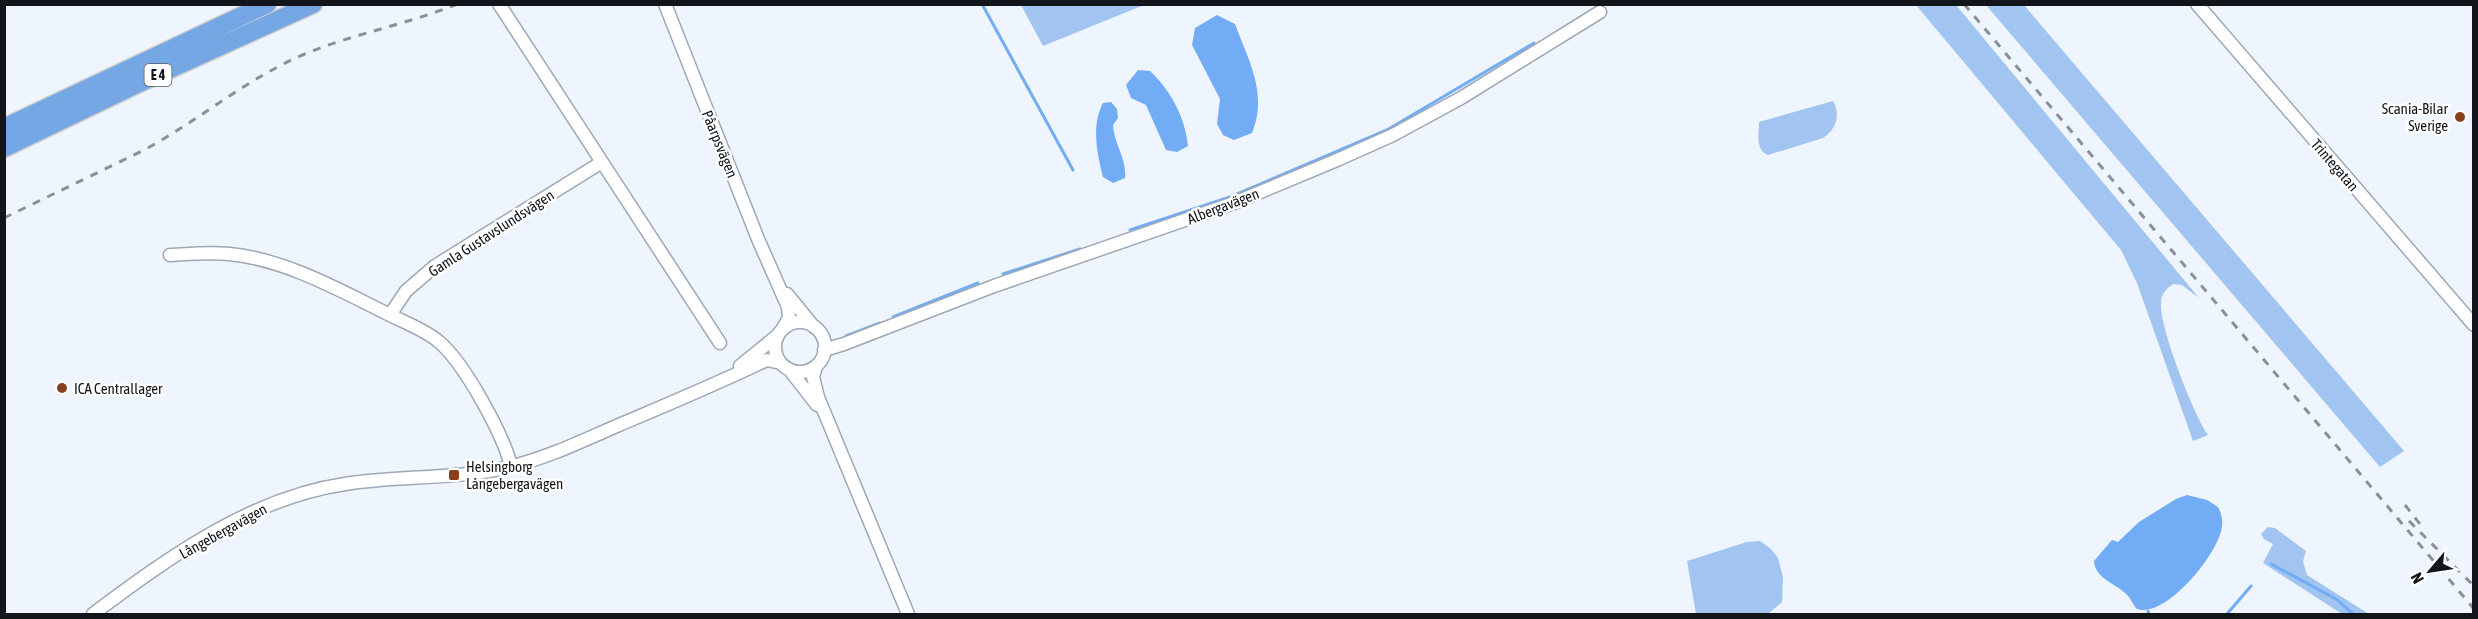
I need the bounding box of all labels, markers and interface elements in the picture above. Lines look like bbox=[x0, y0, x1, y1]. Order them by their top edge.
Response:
road number: E 4 bbox=[144, 64, 172, 86]
place label: Scania-Bilar Sverige bbox=[2382, 100, 2449, 134]
street label: Påarpsvägen bbox=[699, 108, 741, 180]
marker: Scania-Bilar Sverige bbox=[2453, 110, 2467, 124]
street label: Trintegatan bbox=[2308, 135, 2362, 195]
street label: Albergavägen bbox=[1185, 185, 1261, 227]
street label: Gamla Gustavslundsvägen bbox=[425, 186, 557, 280]
place label: ICA Centrallager bbox=[74, 380, 163, 397]
marker: ICA Centrallager bbox=[55, 381, 69, 395]
place label: Helsingborg Långebergavägen bbox=[466, 458, 563, 492]
marker: Helsingborg Långebergavägen bbox=[447, 468, 461, 482]
street label: Långebergavägen bbox=[176, 500, 270, 562]
north arrow bbox=[2400, 541, 2460, 601]
text: N bbox=[2407, 570, 2427, 587]

